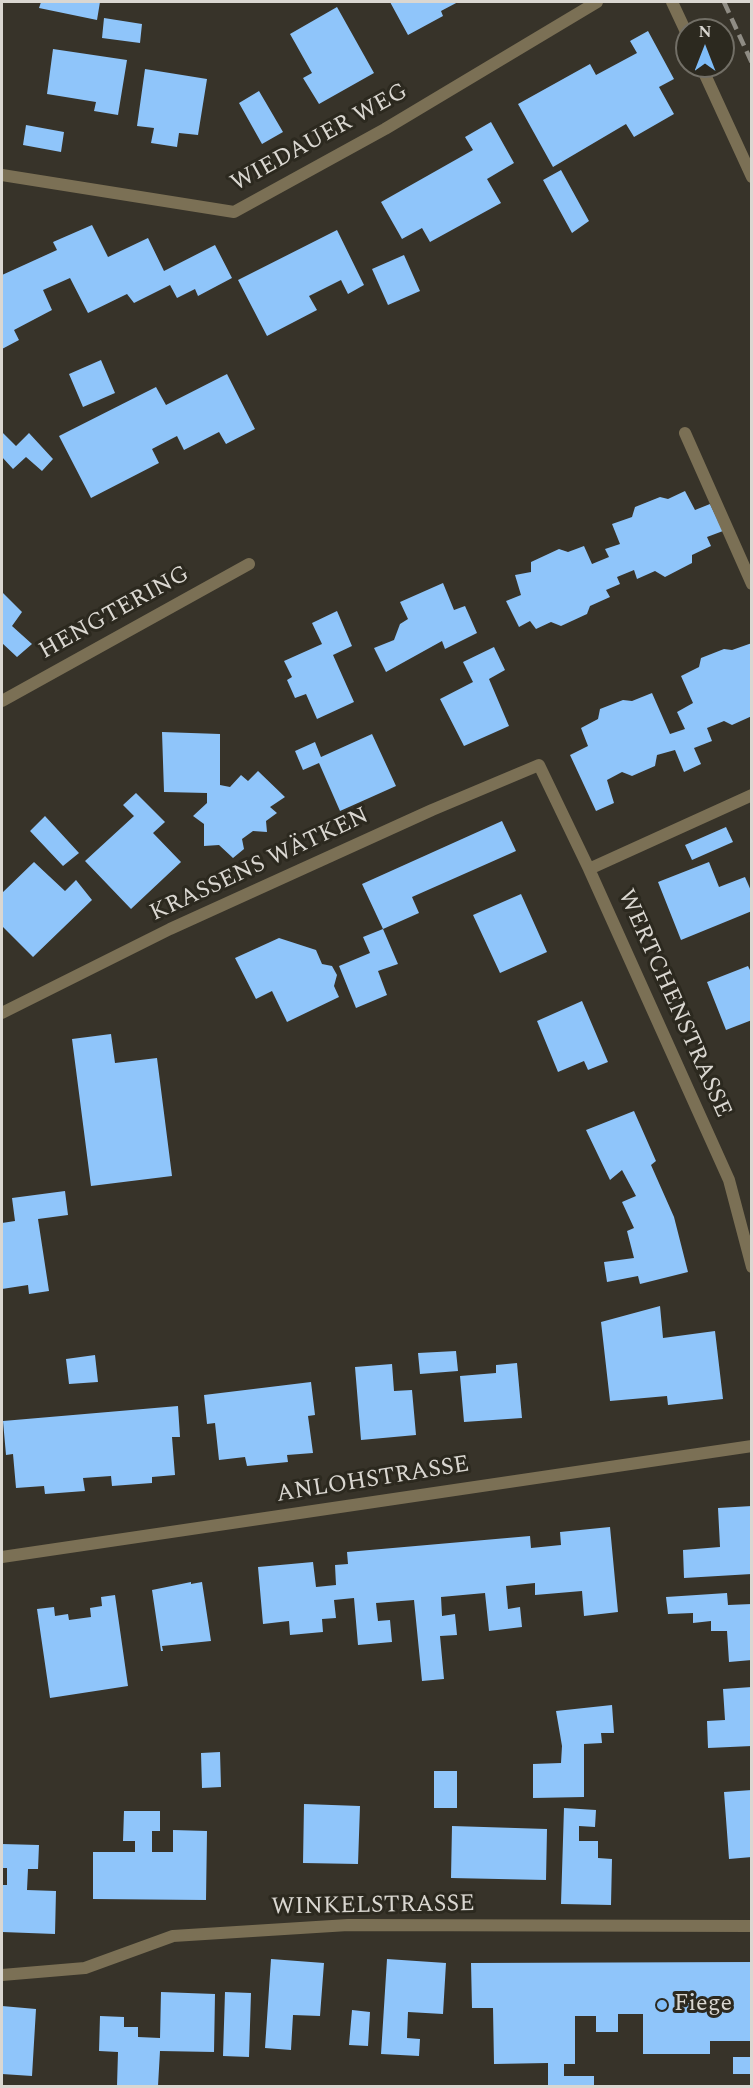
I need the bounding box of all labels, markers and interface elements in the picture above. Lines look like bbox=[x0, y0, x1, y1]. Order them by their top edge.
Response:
north arrow bbox=[675, 18, 735, 78]
text: N bbox=[698, 20, 712, 44]
street label: WIEDAUER WEG bbox=[226, 78, 414, 200]
street label: HENGTERING bbox=[35, 561, 195, 667]
street label: KRASSENS WÄTKEN bbox=[146, 803, 374, 929]
street label: WERTCHENSTRASSE bbox=[610, 886, 736, 1122]
street label: ANLOHSTRASSE bbox=[275, 1452, 471, 1510]
street label: WINKELSTRASSE bbox=[271, 1891, 475, 1923]
place label: Fiege bbox=[674, 1991, 732, 2019]
marker: Fiege bbox=[655, 1998, 669, 2012]

